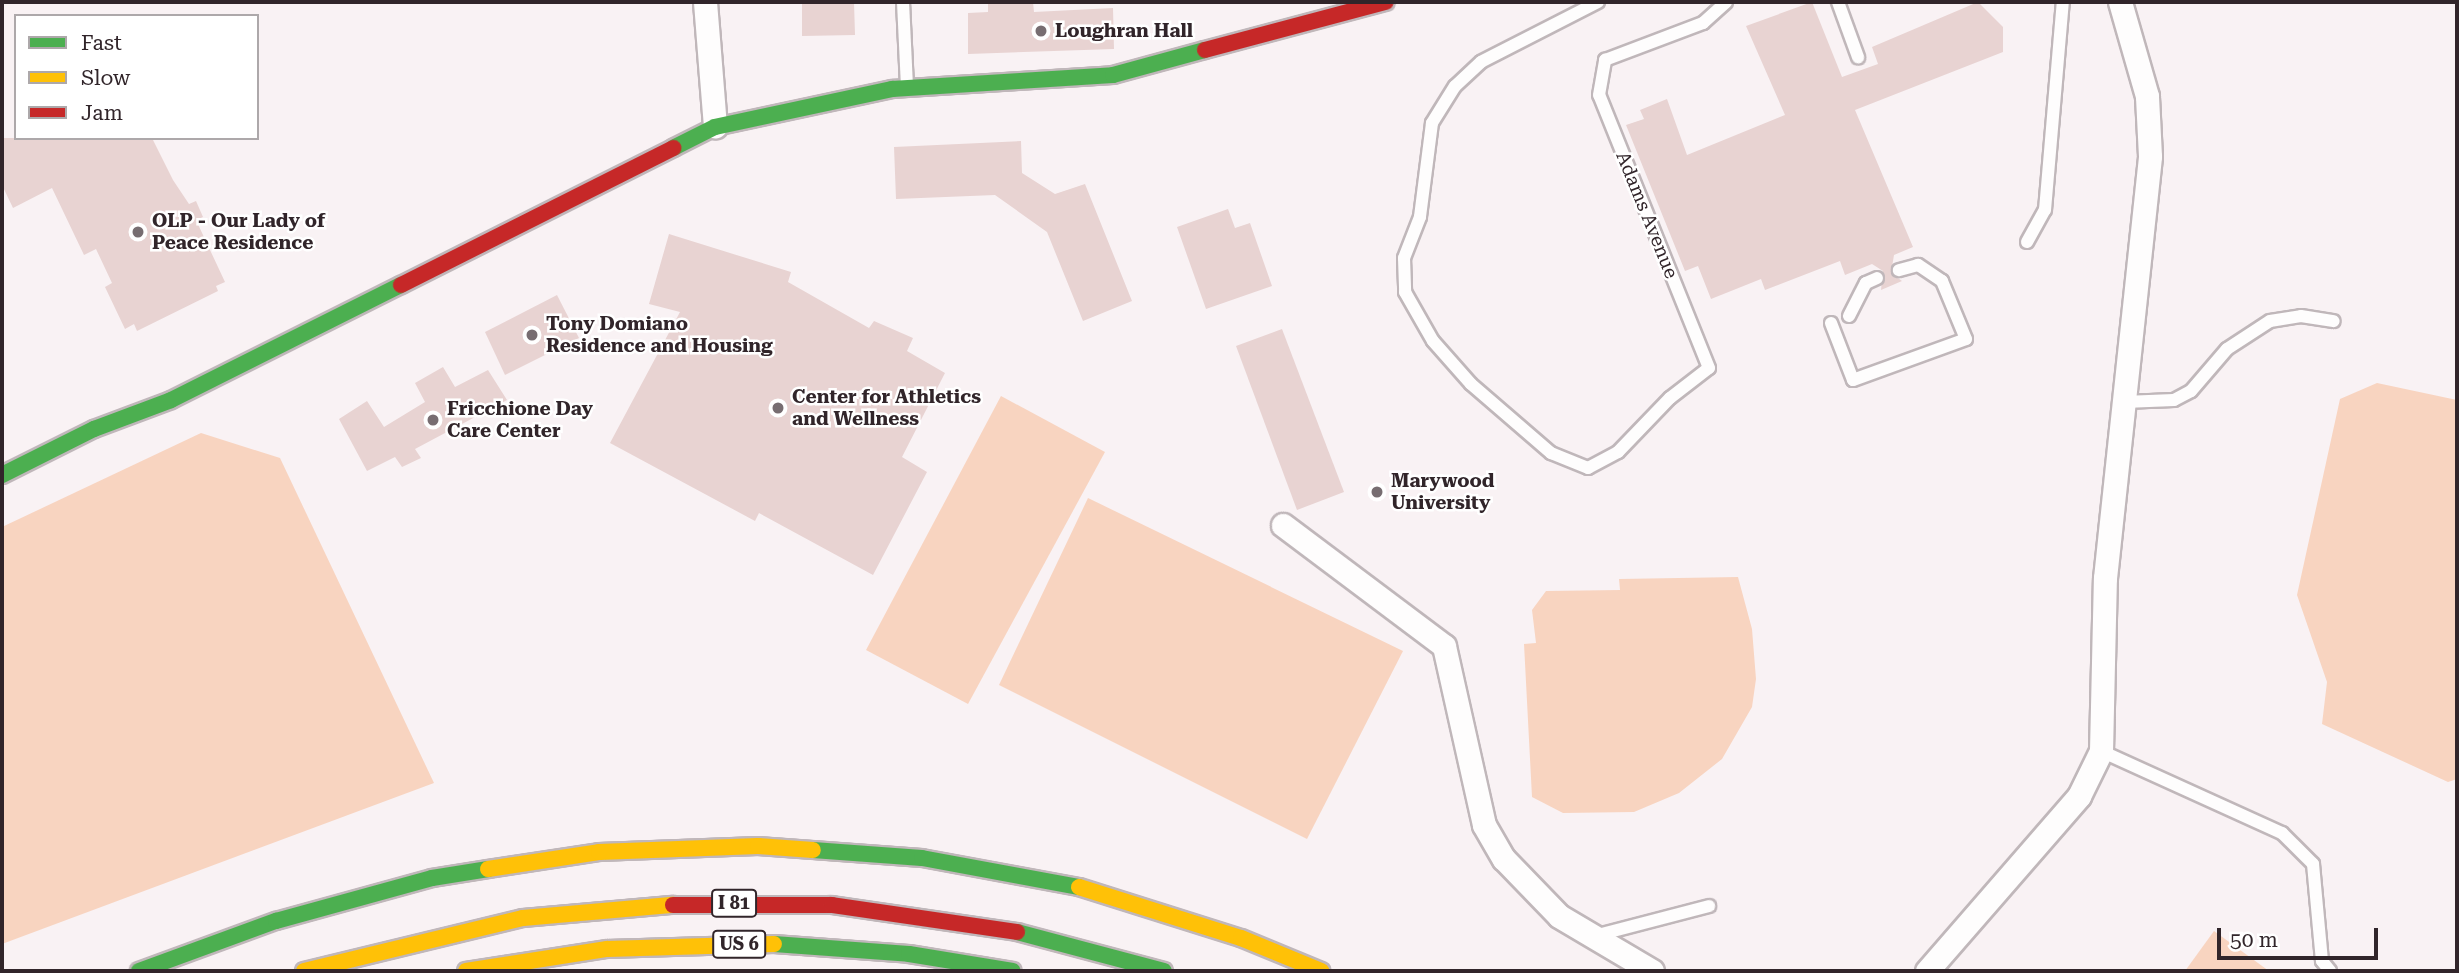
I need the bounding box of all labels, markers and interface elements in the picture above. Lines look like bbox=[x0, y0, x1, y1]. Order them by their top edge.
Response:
legend bbox=[14, 14, 259, 140]
place label: Loughran Hall bbox=[1055, 20, 1193, 42]
marker: Loughran Hall bbox=[1033, 23, 1049, 39]
text: Fast bbox=[81, 31, 122, 55]
text: Slow bbox=[81, 66, 130, 90]
text: Jam bbox=[81, 101, 123, 125]
street label: Adams Avenue bbox=[1611, 148, 1683, 282]
place label: OLP - Our Lady of Peace Residence bbox=[152, 210, 325, 254]
marker: OLP - Our Lady of Peace Residence bbox=[130, 224, 146, 240]
place label: Tony Domiano Residence and Housing bbox=[546, 313, 773, 357]
marker: Tony Domiano Residence and Housing bbox=[524, 327, 540, 343]
place label: Center for Athletics and Wellness bbox=[792, 386, 981, 430]
place label: Fricchione Day Care Center bbox=[447, 398, 593, 442]
marker: Center for Athletics and Wellness bbox=[770, 400, 786, 416]
marker: Fricchione Day Care Center bbox=[425, 412, 441, 428]
place label: Marywood University bbox=[1391, 470, 1494, 514]
marker: Marywood University bbox=[1369, 484, 1385, 500]
road number: I 81 bbox=[710, 888, 758, 918]
scale bar bbox=[2221, 914, 2382, 958]
text: 50 m bbox=[2230, 928, 2278, 952]
road number: US 6 bbox=[711, 930, 767, 959]

